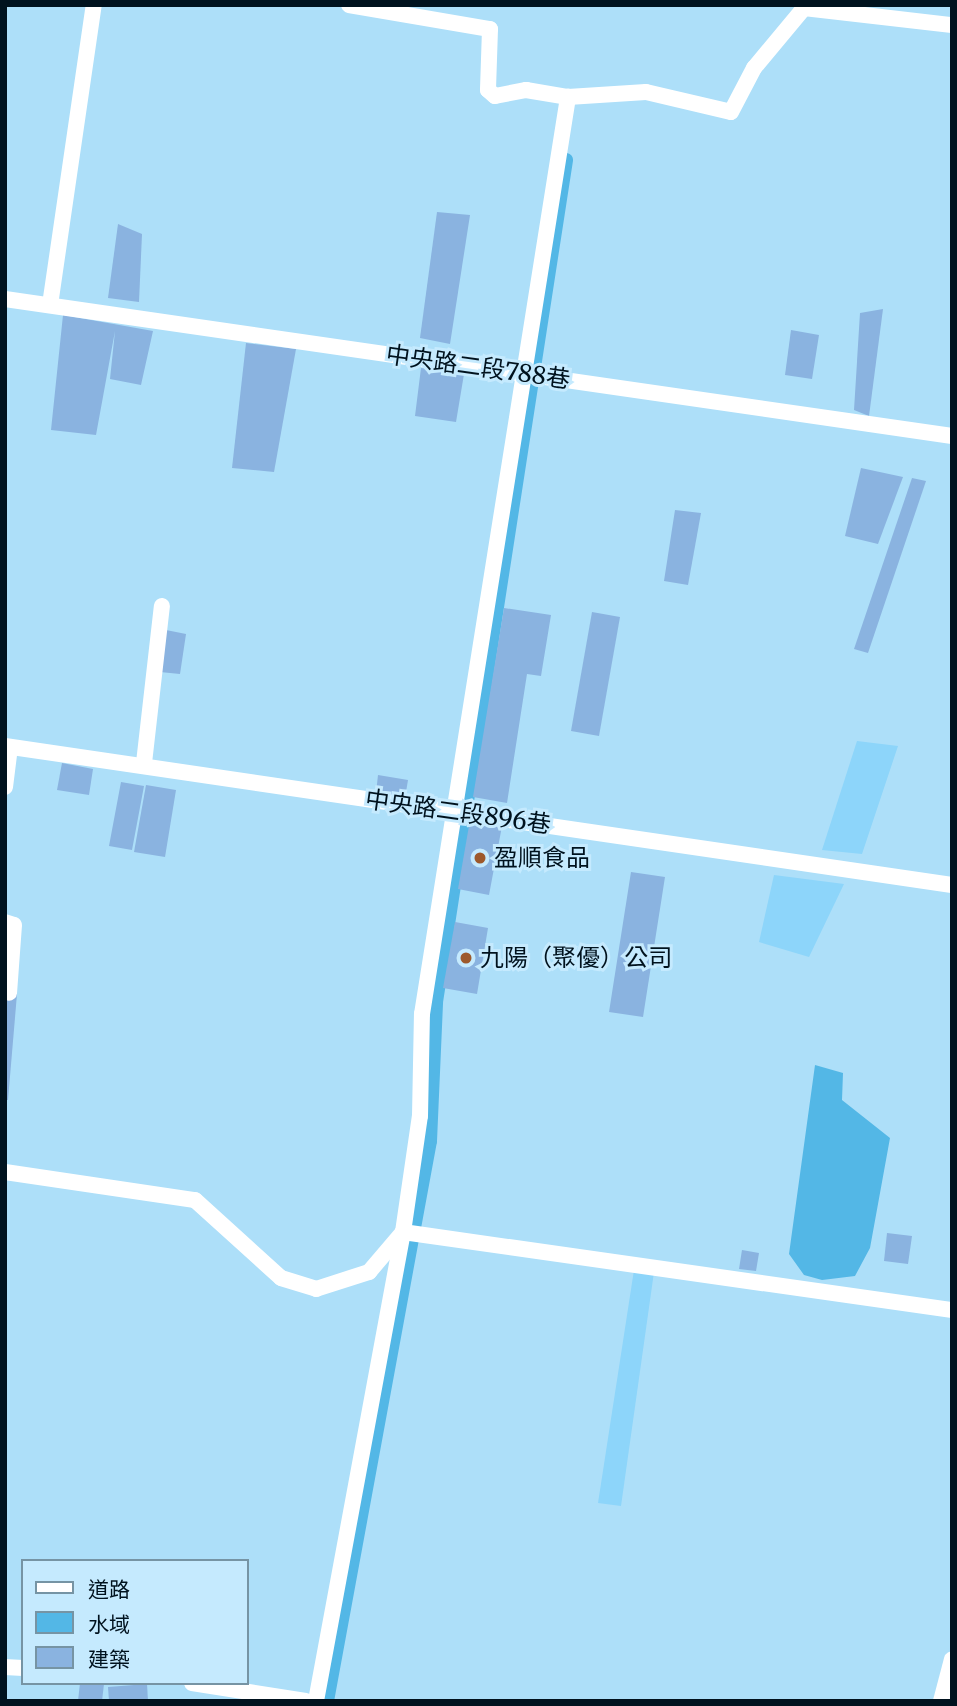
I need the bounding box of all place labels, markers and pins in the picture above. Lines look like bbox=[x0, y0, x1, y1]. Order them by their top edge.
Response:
place label: 盈順食品 bbox=[494, 844, 590, 872]
marker: 盈順食品 bbox=[472, 850, 488, 866]
place label: 九陽（聚優）公司 bbox=[480, 944, 672, 972]
marker: 九陽（聚優）公司 bbox=[458, 950, 474, 966]

